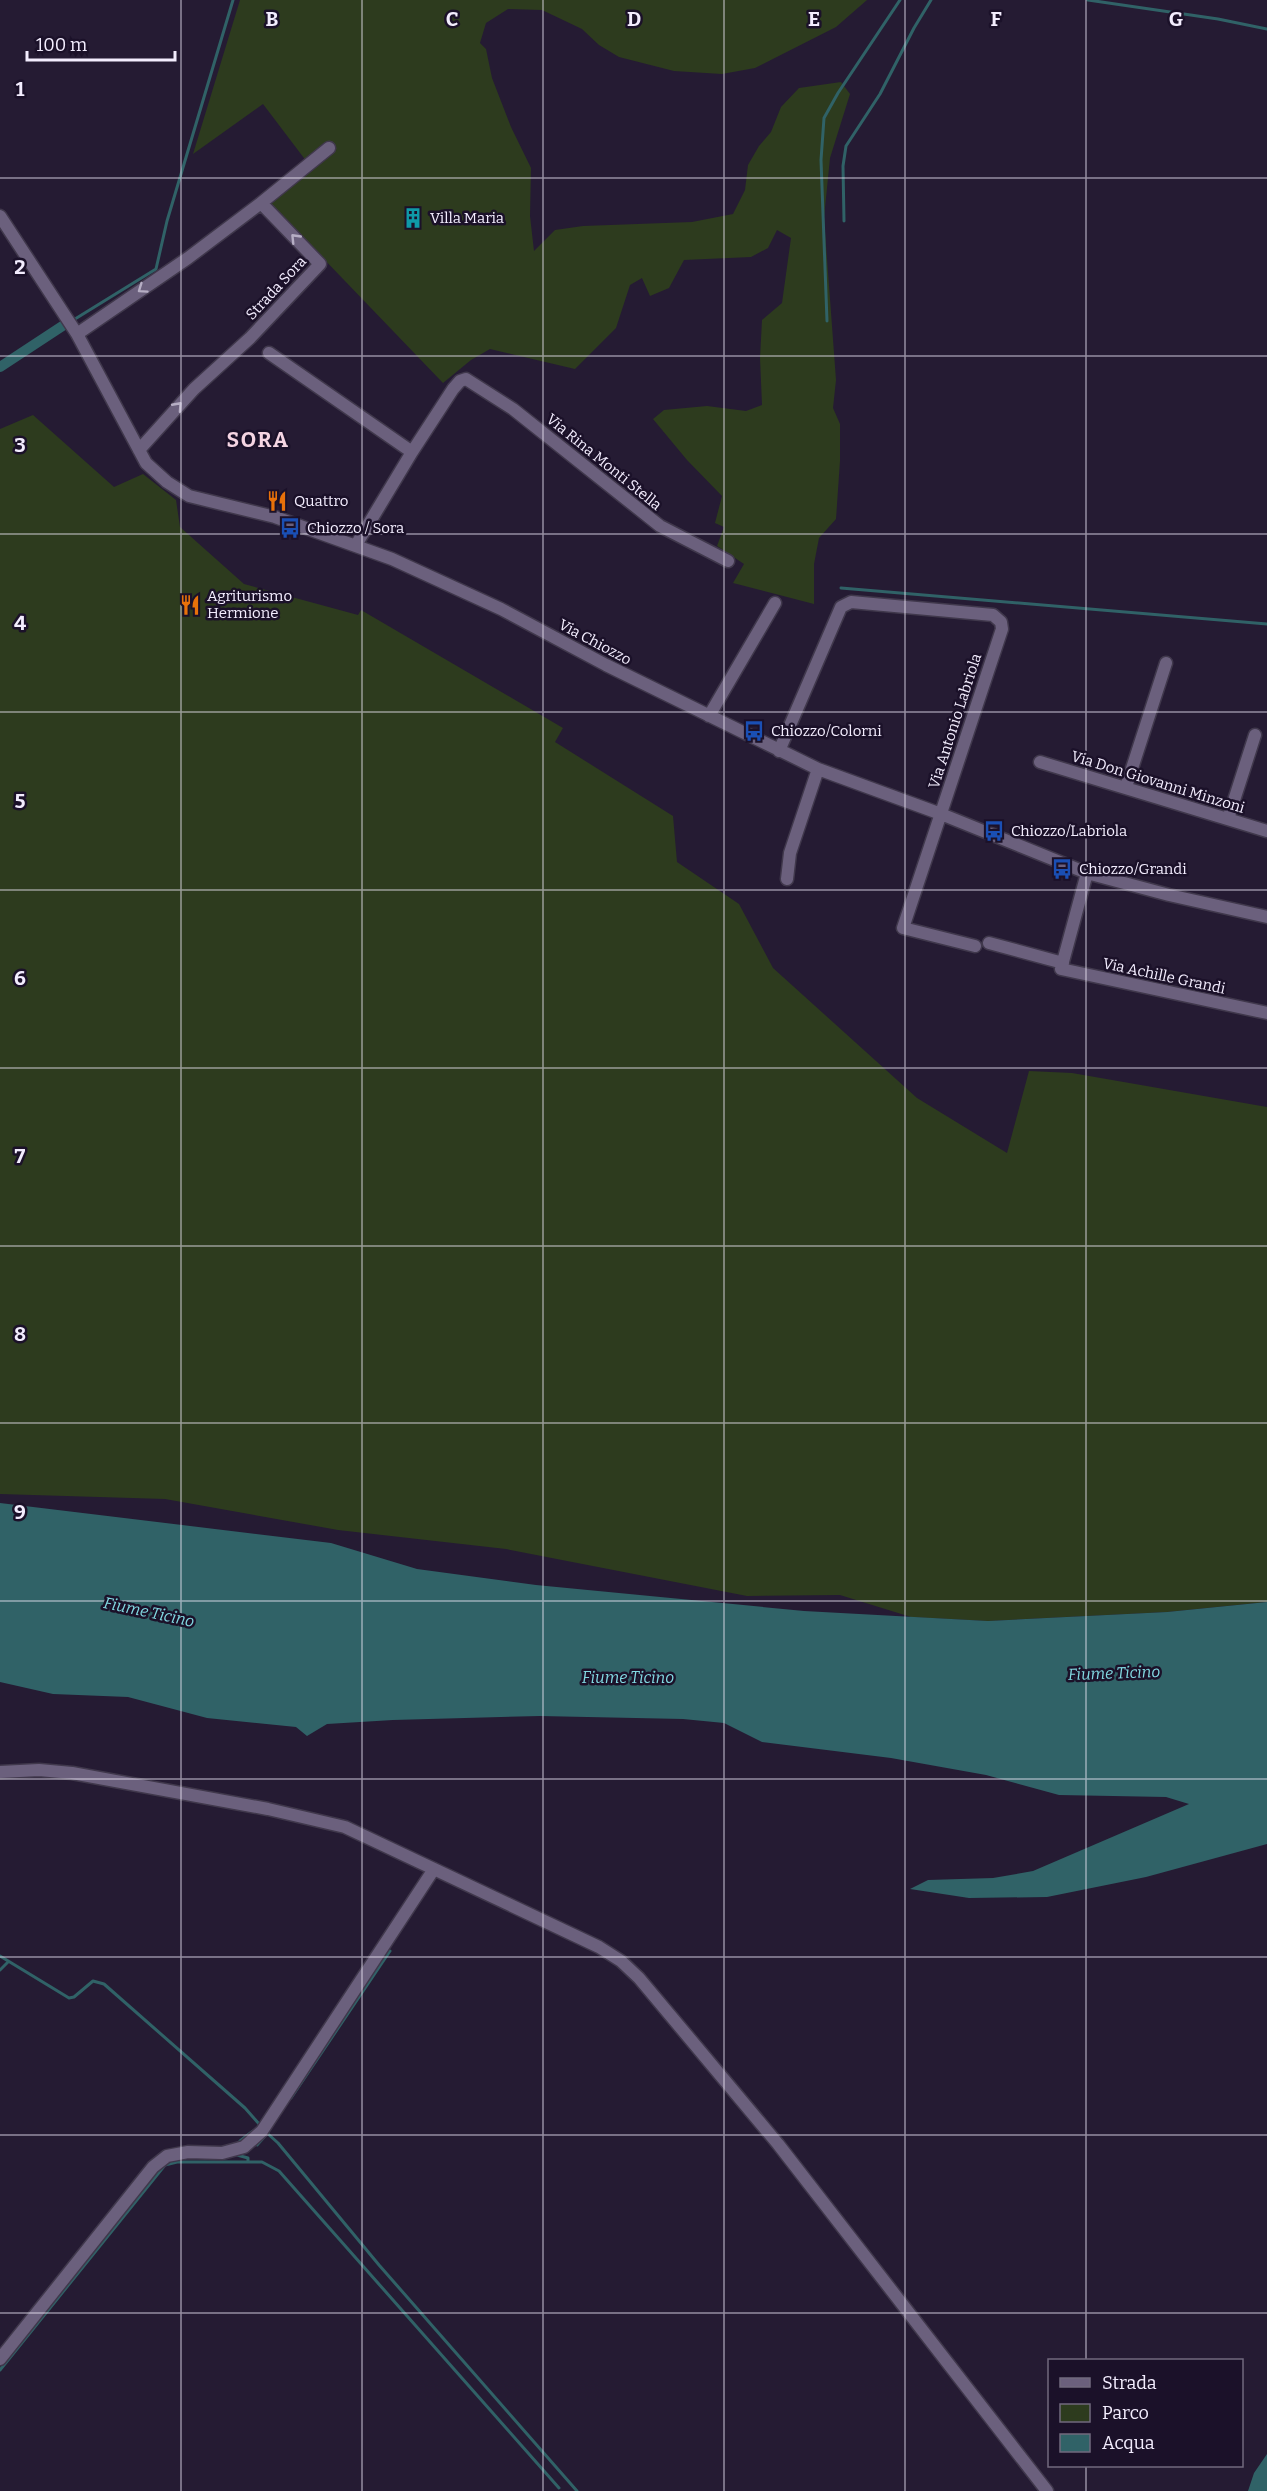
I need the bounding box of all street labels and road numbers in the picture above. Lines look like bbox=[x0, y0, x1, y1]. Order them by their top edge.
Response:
street label: Strada Sora bbox=[242, 253, 310, 323]
street label: Via Rina Monti Stella bbox=[543, 410, 665, 514]
street label: Via Chiozzo bbox=[555, 615, 635, 669]
street label: Via Antonio Labriola bbox=[925, 651, 985, 791]
street label: Via Don Giovanni Minzoni bbox=[1069, 747, 1247, 817]
street label: Via Achille Grandi bbox=[1101, 954, 1227, 998]

